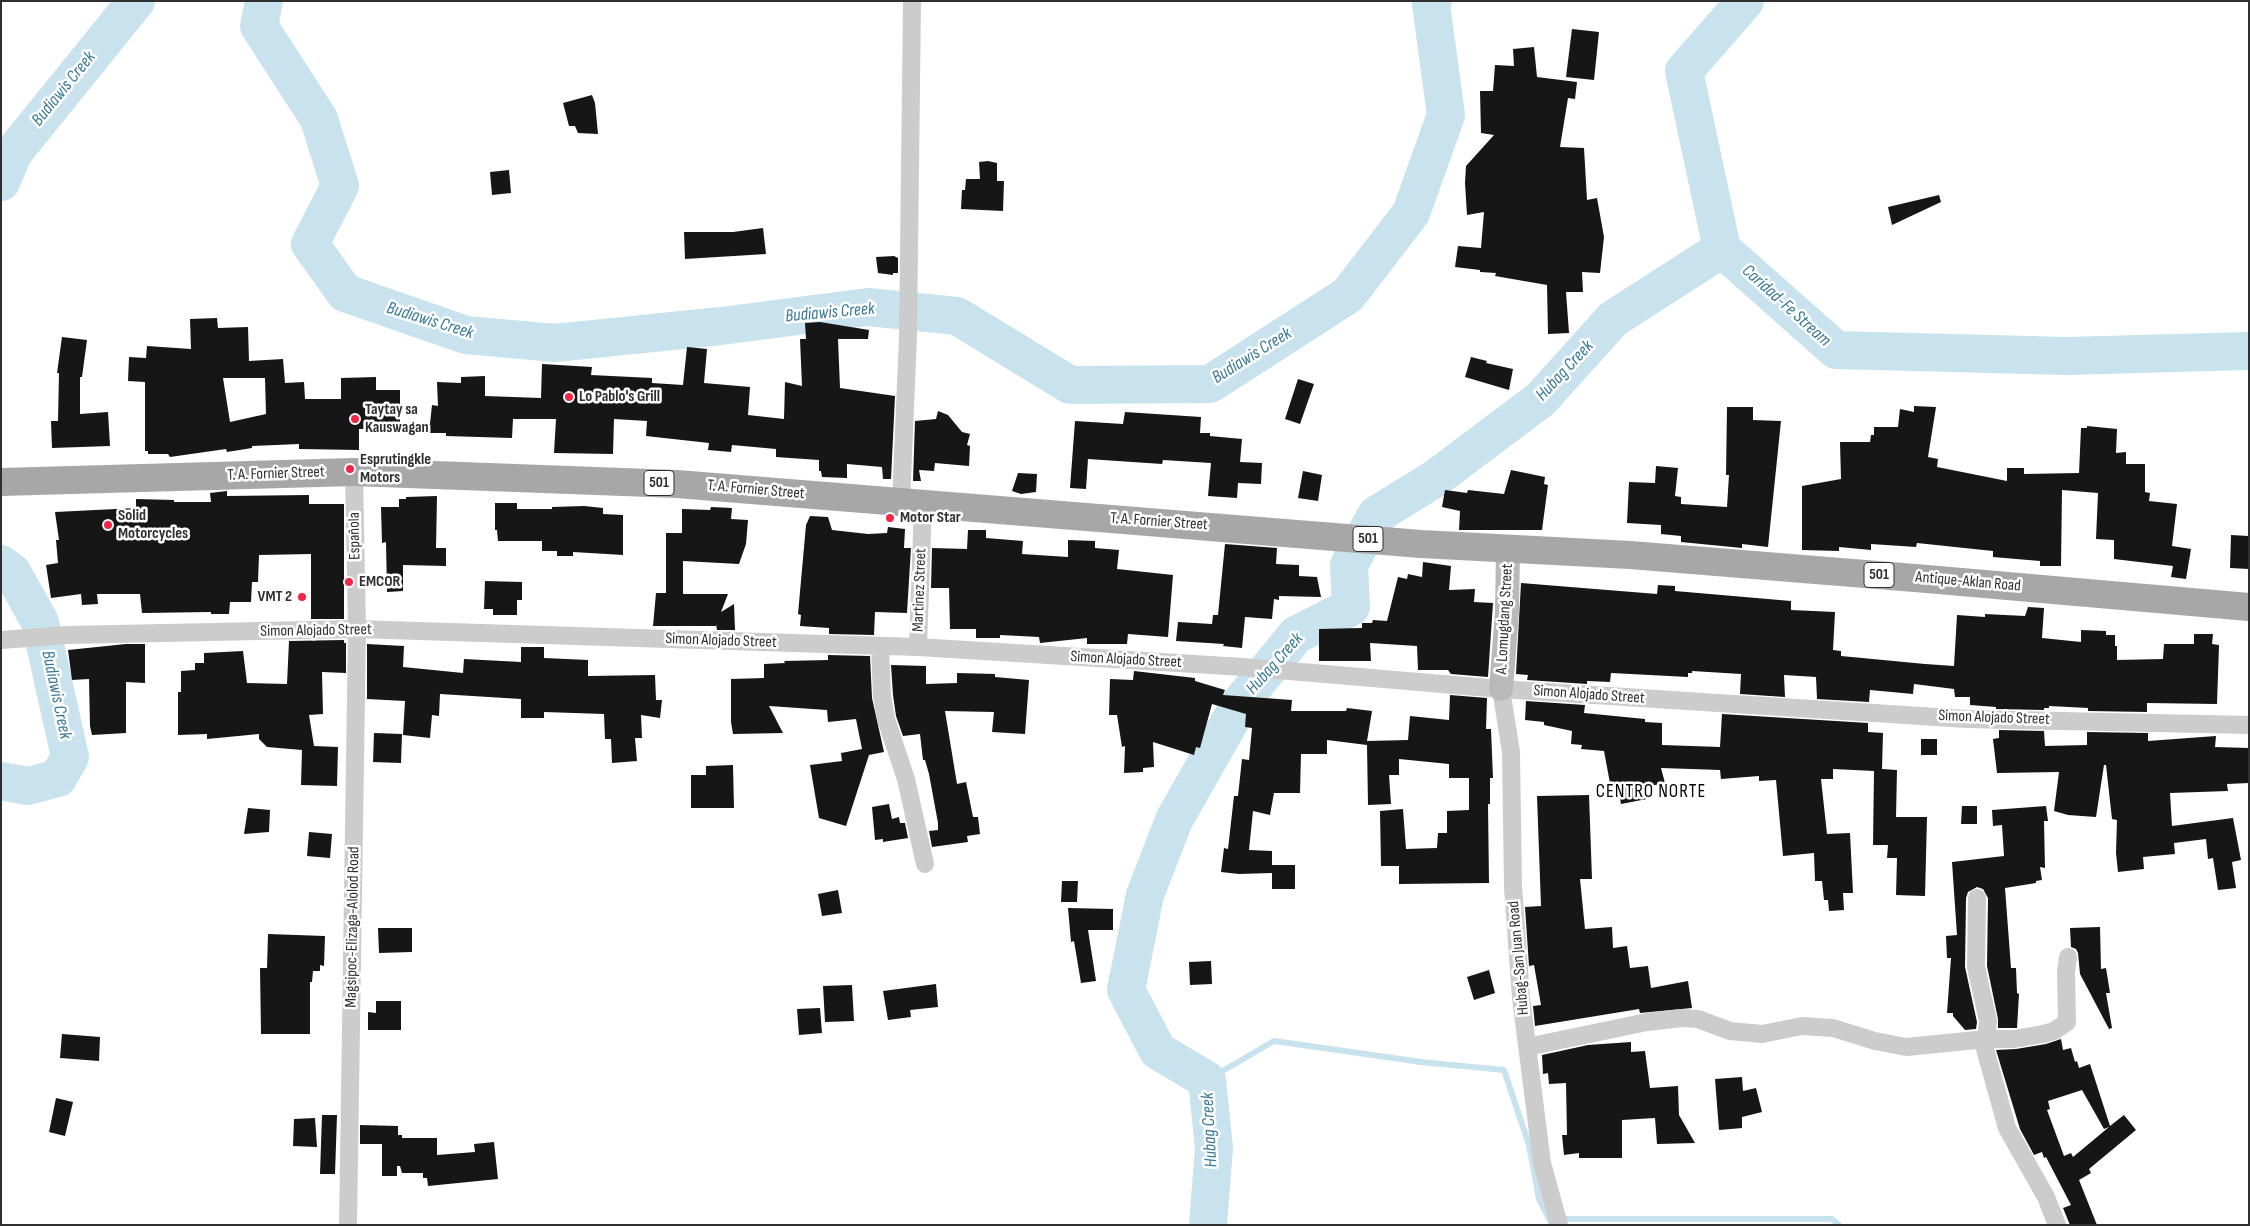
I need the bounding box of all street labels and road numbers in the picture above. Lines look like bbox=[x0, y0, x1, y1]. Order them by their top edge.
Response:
street label: T. A. Fornier Street bbox=[227, 463, 325, 485]
road number: 501 bbox=[644, 470, 674, 496]
street label: T. A. Fornier Street bbox=[707, 476, 805, 504]
street label: T. A. Fornier Street bbox=[1110, 509, 1208, 535]
street label: Española bbox=[345, 512, 365, 560]
road number: 501 bbox=[1353, 526, 1383, 552]
street label: Martinez Street bbox=[909, 548, 931, 632]
road number: 501 bbox=[1864, 562, 1894, 588]
street label: A. Lomugdang Street bbox=[1493, 563, 1517, 675]
street label: Antique-Aklan Road bbox=[1915, 568, 2021, 596]
street label: Simon Alojado Street bbox=[260, 620, 372, 642]
street label: Simon Alojado Street bbox=[665, 629, 777, 653]
street label: Simon Alojado Street bbox=[1070, 647, 1182, 673]
street label: Simon Alojado Street bbox=[1533, 682, 1645, 708]
street label: Simon Alojado Street bbox=[1938, 706, 2050, 730]
street label: Magsipoc-Elizaga-Alolod Road bbox=[342, 846, 364, 1008]
street label: Hubag-San Juan Road bbox=[1504, 900, 1534, 1016]

